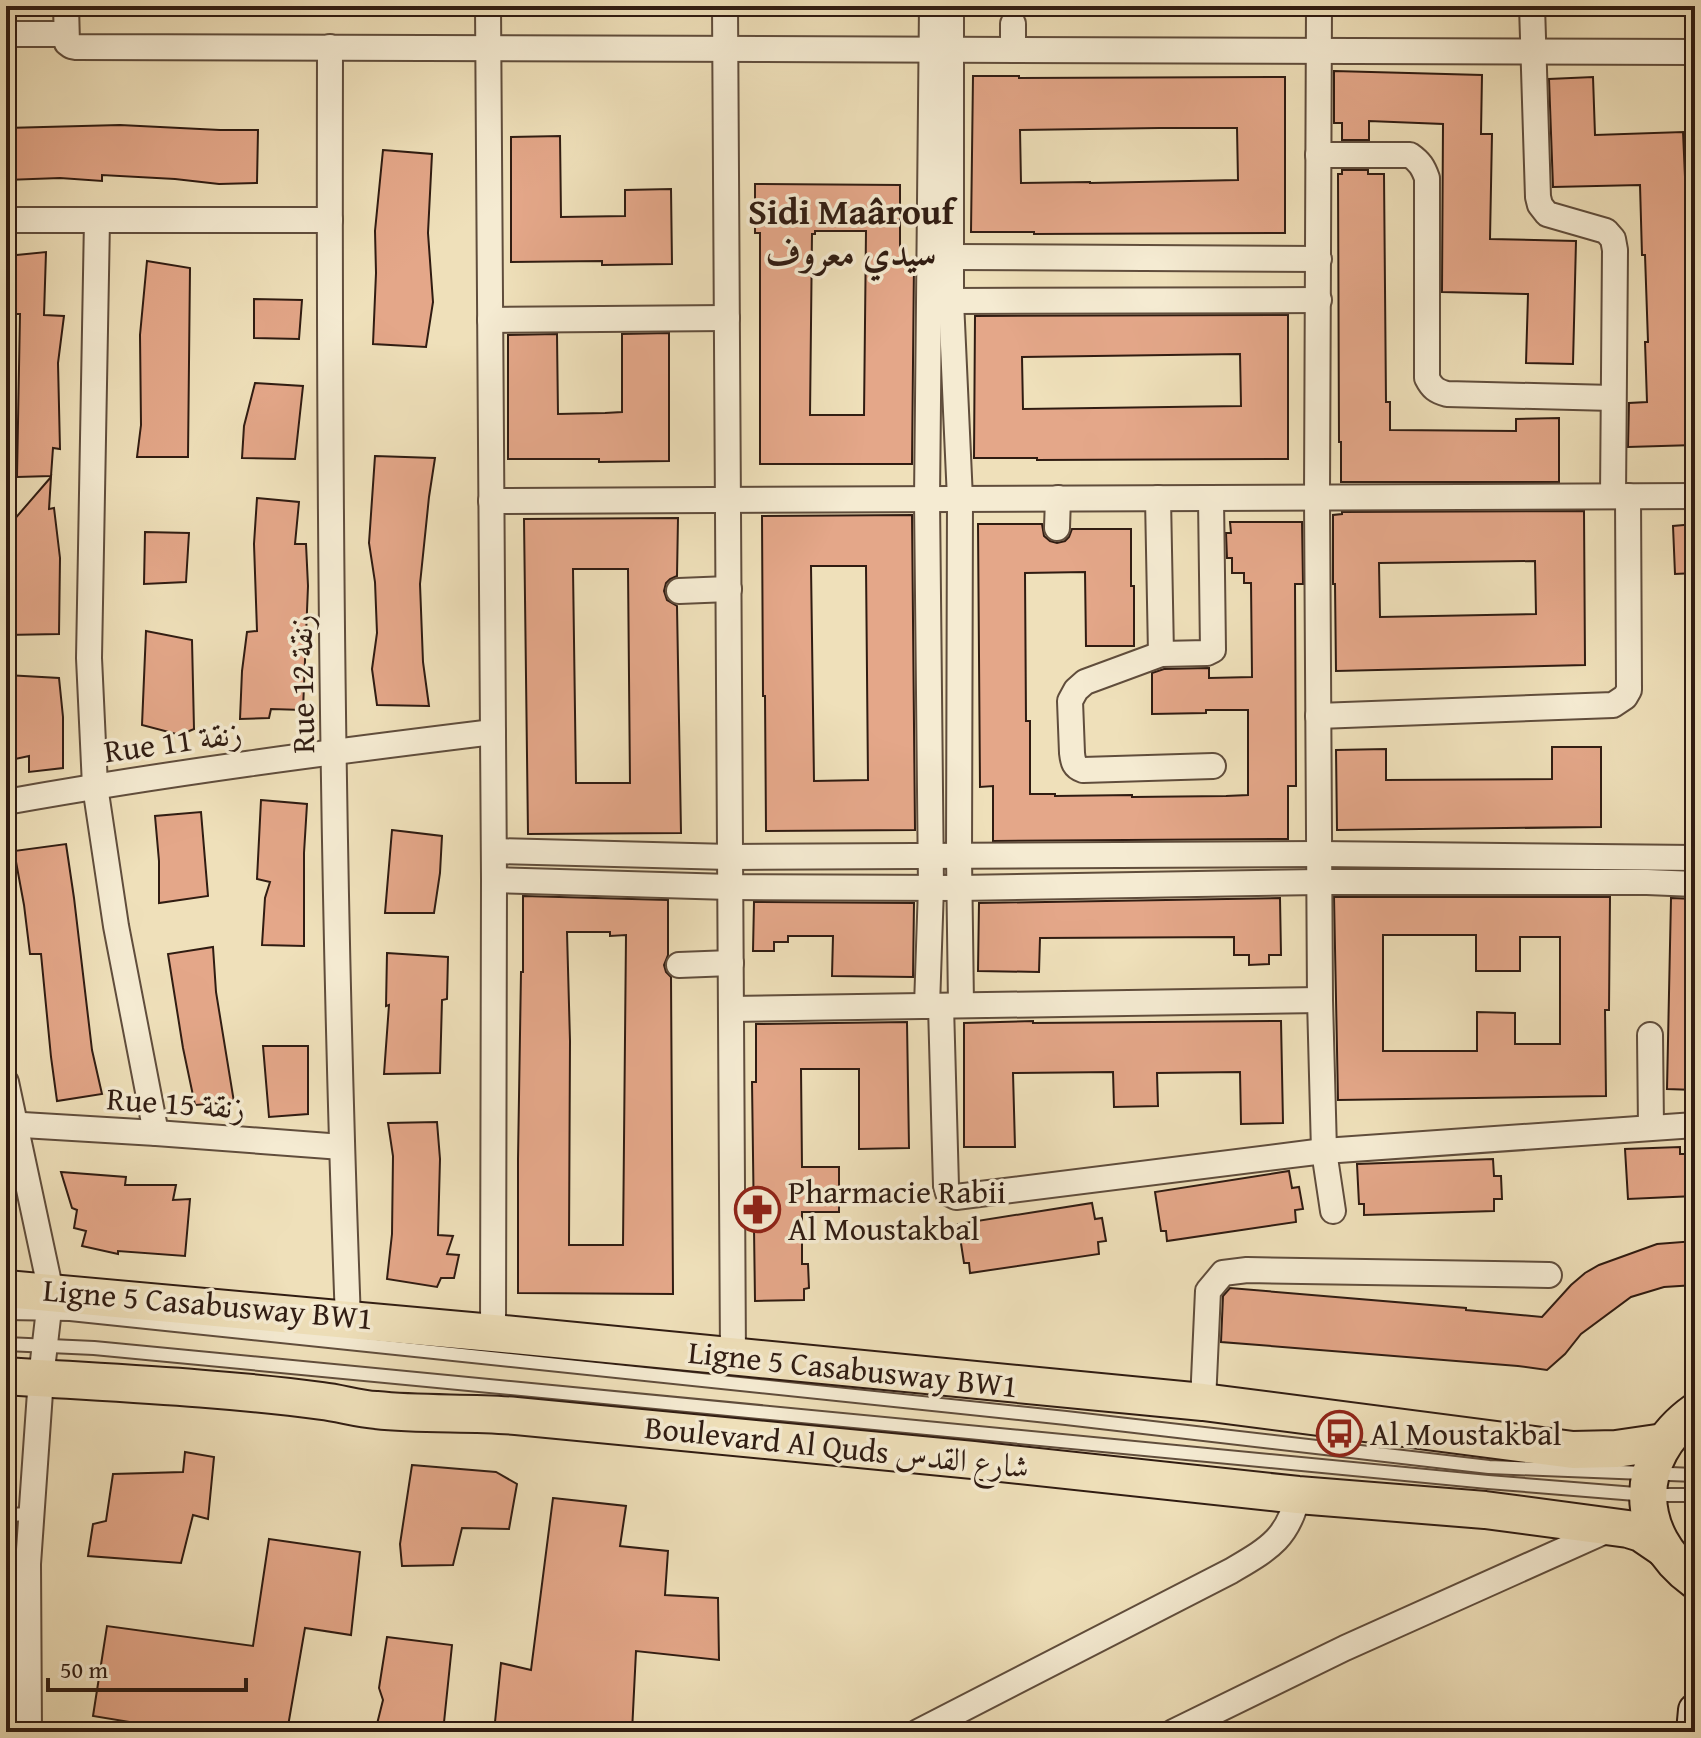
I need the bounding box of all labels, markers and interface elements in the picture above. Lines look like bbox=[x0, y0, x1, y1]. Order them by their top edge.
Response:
district label: Sidi Maârouf سيدي معروف bbox=[748, 184, 958, 282]
street label: Rue 12 زنقة bbox=[277, 614, 326, 754]
street label: Rue 11 زنقة bbox=[101, 709, 245, 774]
street label: Rue 15 زنقة bbox=[105, 1074, 247, 1131]
place label: Pharmacie Rabii Al Moustakbal bbox=[788, 1168, 1006, 1252]
pharmacy icon: Pharmacie Rabii Al Moustakbal bbox=[733, 1186, 781, 1234]
street label: Ligne 5 Casabusway BW1 bbox=[41, 1266, 375, 1341]
street label: Ligne 5 Casabusway BW1 bbox=[686, 1328, 1020, 1409]
street label: Boulevard Al Quds شارع القدس bbox=[642, 1403, 1032, 1494]
bus stop icon: Al Moustakbal bbox=[1315, 1410, 1363, 1458]
place label: Al Moustakbal bbox=[1370, 1410, 1561, 1457]
scale bar bbox=[48, 1642, 246, 1692]
text: 50 m bbox=[60, 1652, 108, 1687]

